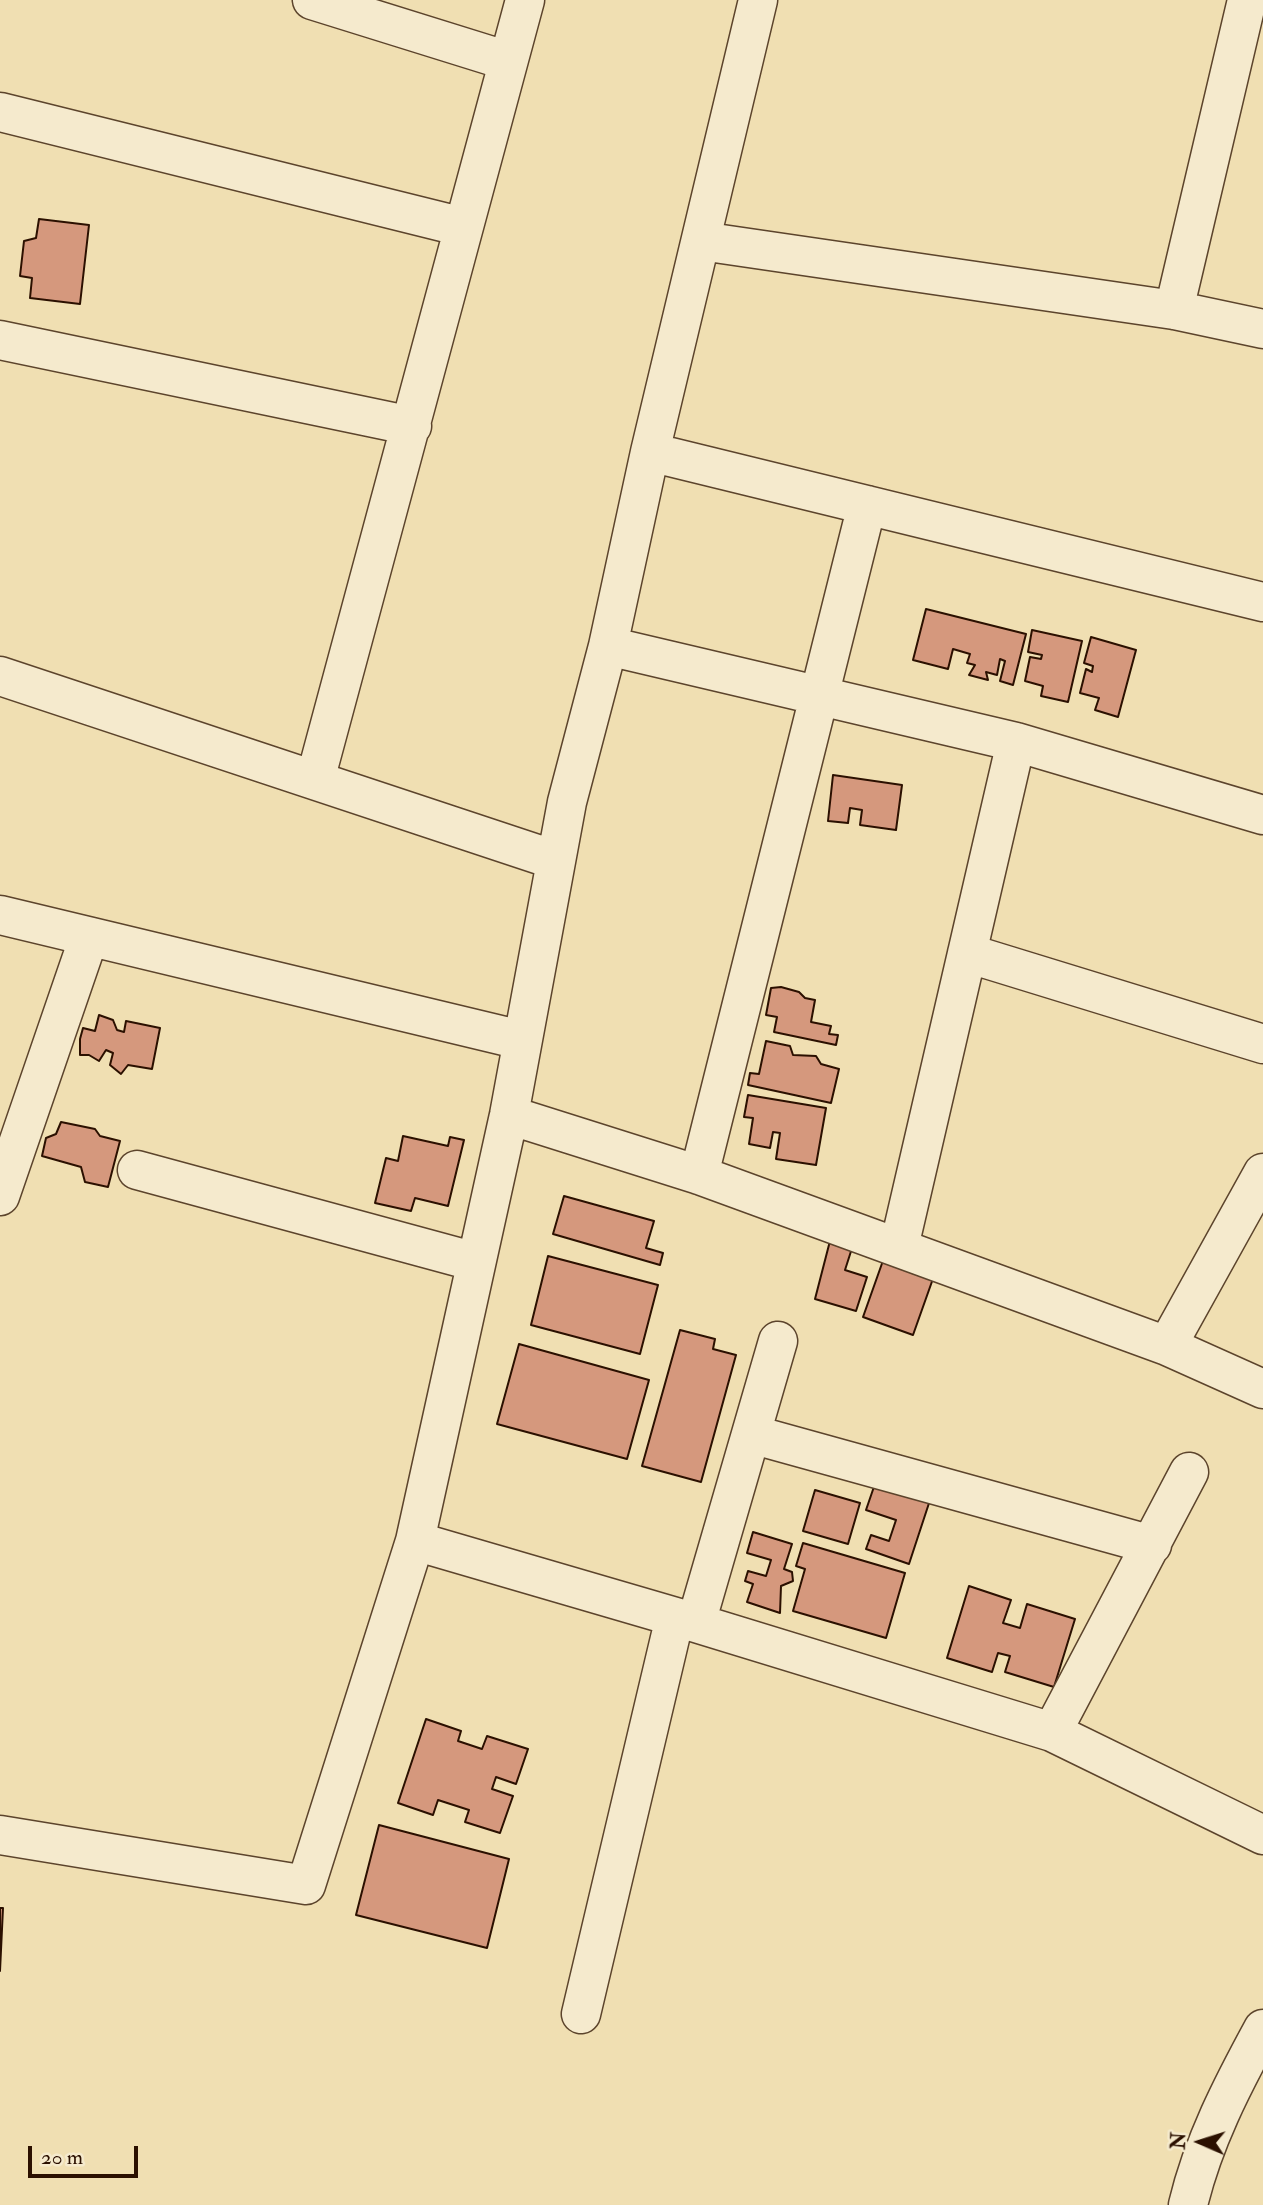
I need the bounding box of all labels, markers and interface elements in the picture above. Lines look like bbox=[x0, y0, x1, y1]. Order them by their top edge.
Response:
north arrow bbox=[1165, 2107, 1235, 2177]
scale bar bbox=[32, 2132, 142, 2176]
text: N bbox=[1167, 2132, 1191, 2150]
text: 20 m bbox=[41, 2144, 83, 2171]

